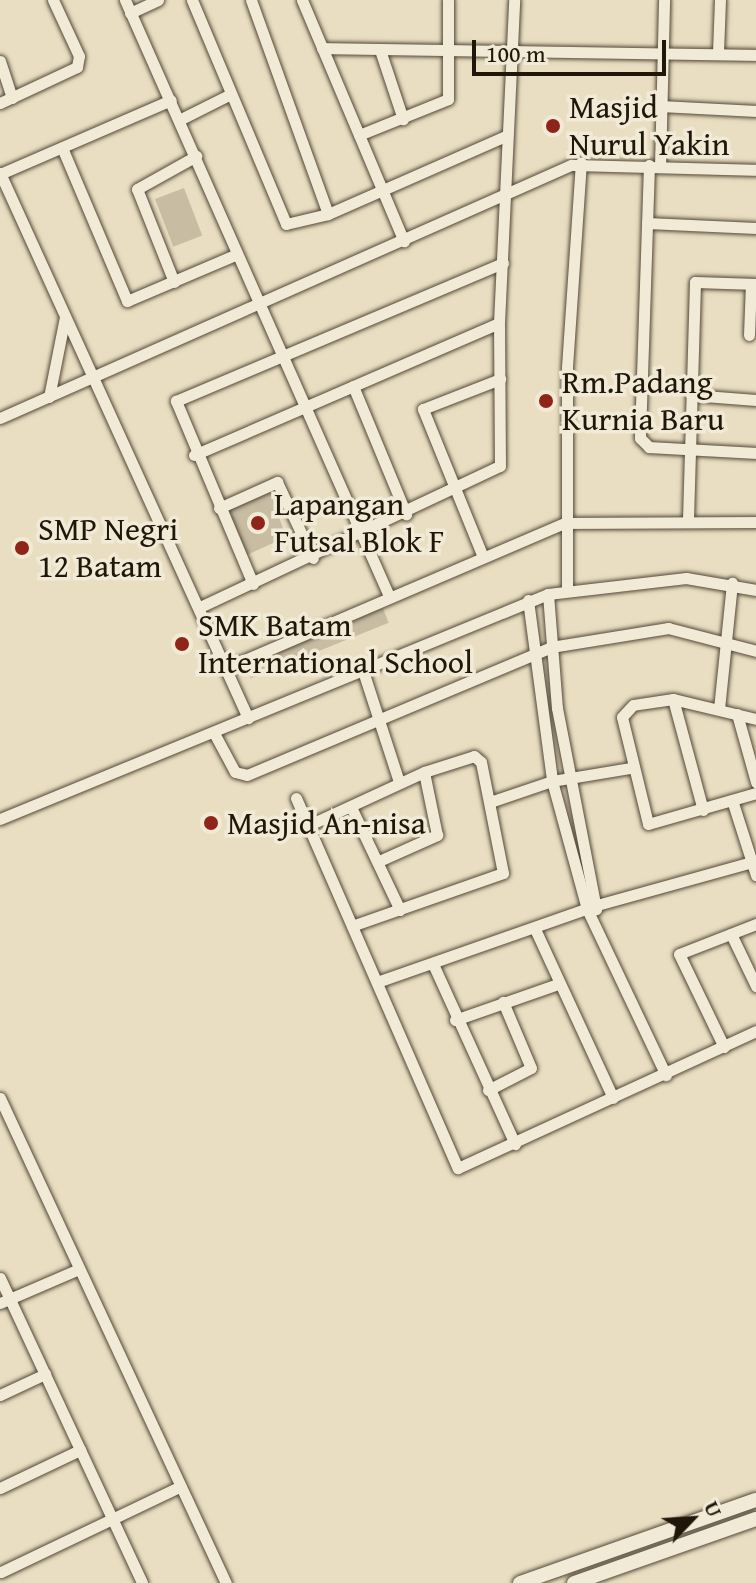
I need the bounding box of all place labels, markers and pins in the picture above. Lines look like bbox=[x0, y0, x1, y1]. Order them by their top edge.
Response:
place label: Masjid Nurul Yakin bbox=[569, 89, 729, 164]
marker: Masjid Nurul Yakin bbox=[544, 117, 562, 135]
place label: Rm.Padang Kurnia Baru bbox=[562, 364, 724, 439]
marker: Rm.Padang Kurnia Baru bbox=[537, 392, 555, 410]
place label: Lapangan Futsal Blok F bbox=[274, 486, 444, 561]
place label: SMP Negri 12 Batam bbox=[38, 511, 178, 586]
marker: Lapangan Futsal Blok F bbox=[249, 514, 267, 532]
marker: SMP Negri 12 Batam bbox=[13, 539, 31, 557]
place label: SMK Batam International School bbox=[198, 607, 473, 682]
marker: SMK Batam International School bbox=[173, 635, 191, 653]
place label: Masjid An-nisa bbox=[227, 804, 426, 842]
marker: Masjid An-nisa bbox=[202, 814, 220, 832]

